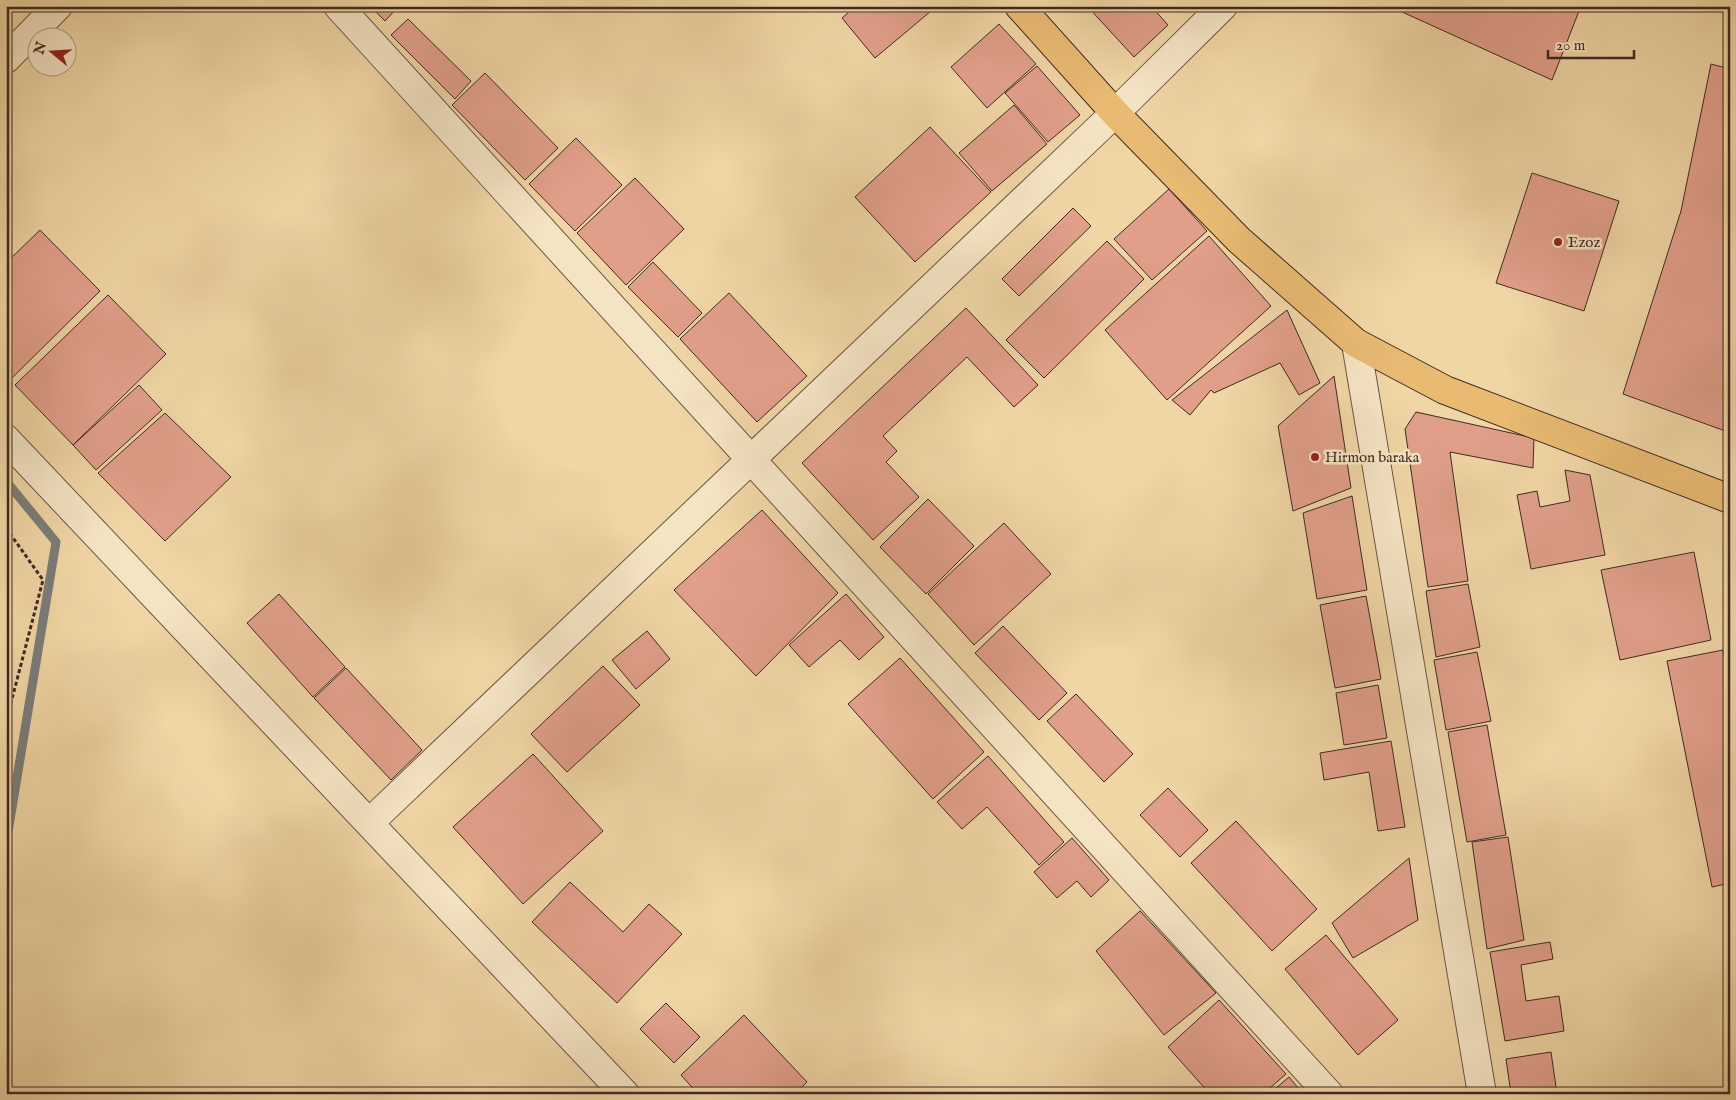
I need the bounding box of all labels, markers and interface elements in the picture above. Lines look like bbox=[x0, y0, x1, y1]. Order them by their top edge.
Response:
north arrow bbox=[28, 28, 78, 78]
scale bar bbox=[1548, 28, 1635, 60]
text: 20 m bbox=[1556, 36, 1586, 55]
text: N bbox=[30, 40, 51, 58]
place label: Ezoz bbox=[1568, 233, 1600, 252]
marker: Ezoz bbox=[1552, 236, 1564, 248]
place label: Hirmon baraka bbox=[1325, 448, 1420, 467]
marker: Hirmon baraka bbox=[1309, 451, 1321, 463]

